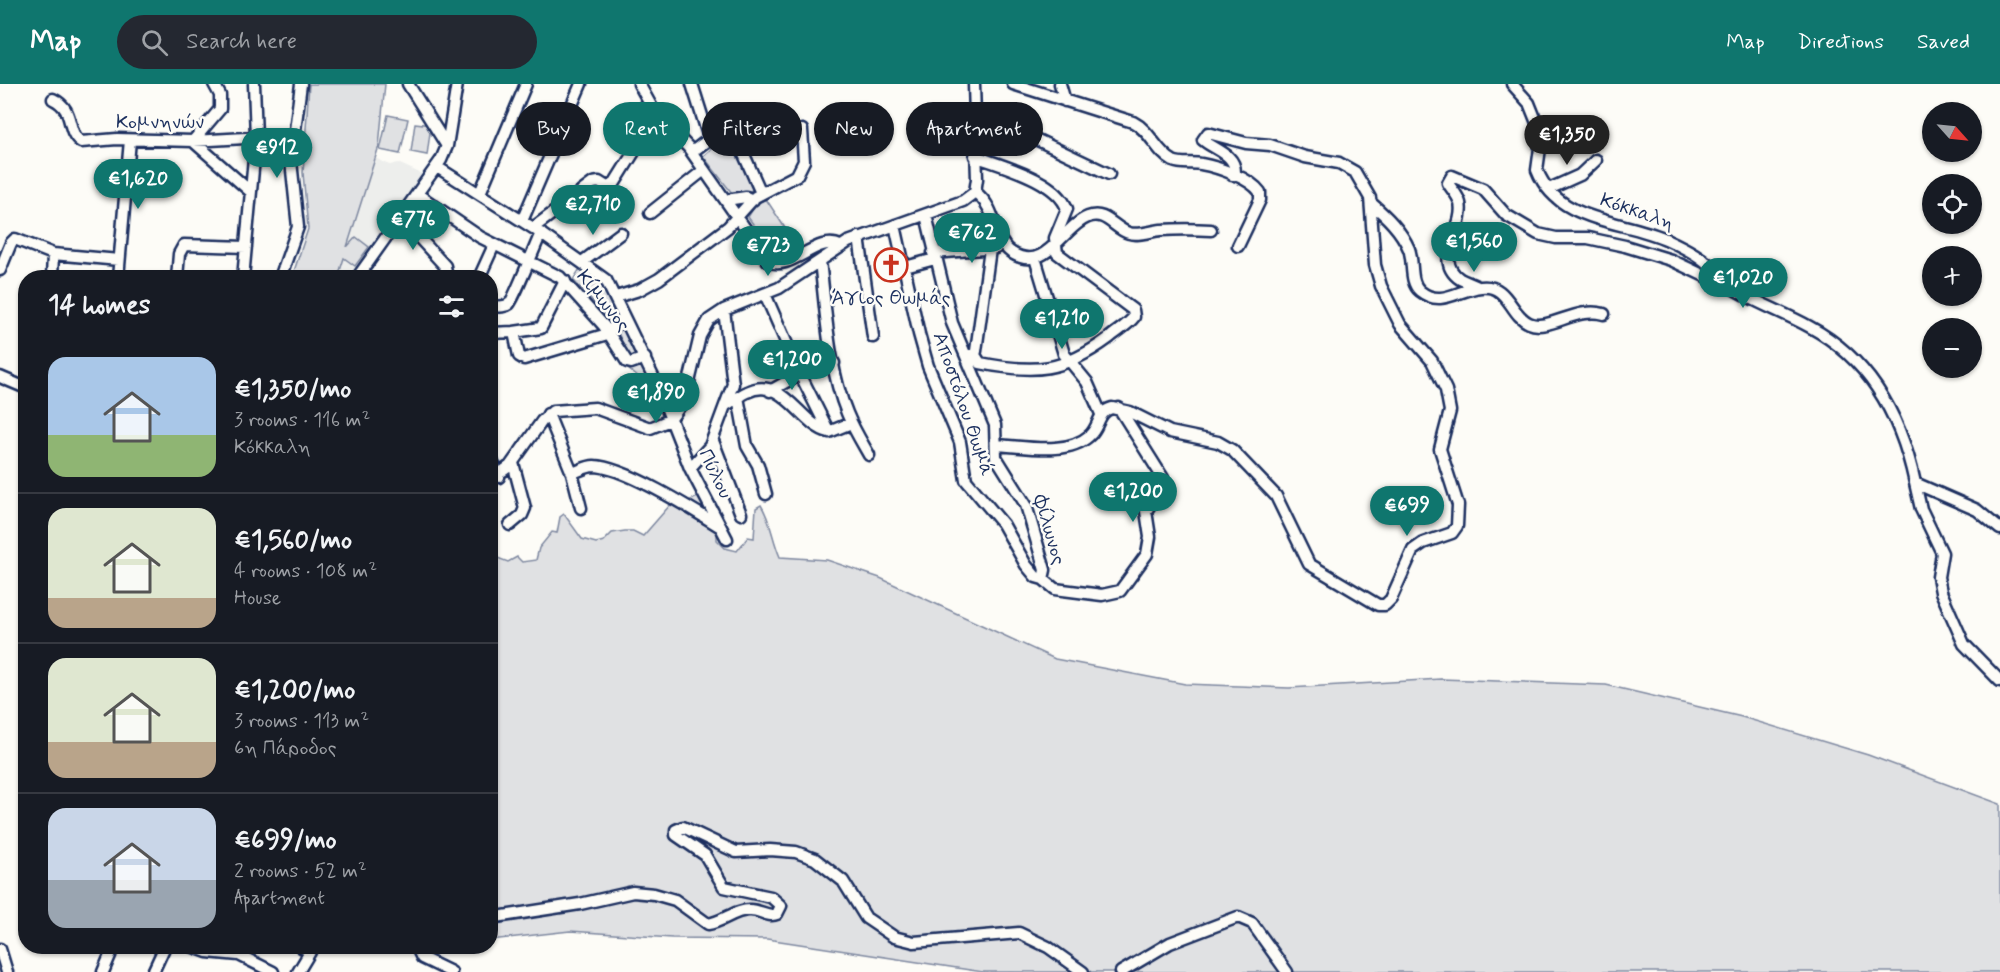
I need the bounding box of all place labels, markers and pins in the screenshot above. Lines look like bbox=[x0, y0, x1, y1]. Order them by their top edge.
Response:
pin: €1,350 bbox=[1518, 115, 1616, 166]
pin: €912 bbox=[241, 128, 313, 179]
pin: €1,620 bbox=[89, 159, 187, 210]
pin: €2,710 bbox=[544, 185, 642, 236]
pin: €776 bbox=[377, 200, 449, 251]
pin: €762 bbox=[936, 213, 1008, 264]
pin: €1,560 bbox=[1425, 222, 1523, 273]
pin: €723 bbox=[732, 226, 804, 277]
church icon: Άγιος Θωμάς bbox=[873, 247, 909, 283]
pin: €1,020 bbox=[1694, 258, 1792, 309]
place label: Άγιος Θωμάς bbox=[831, 285, 951, 312]
pin: €1,210 bbox=[1013, 299, 1111, 350]
pin: €1,200 bbox=[743, 340, 841, 391]
pin: €1,890 bbox=[607, 373, 705, 424]
pin: €1,200 bbox=[1084, 472, 1182, 523]
pin: €699 bbox=[1371, 486, 1443, 537]

